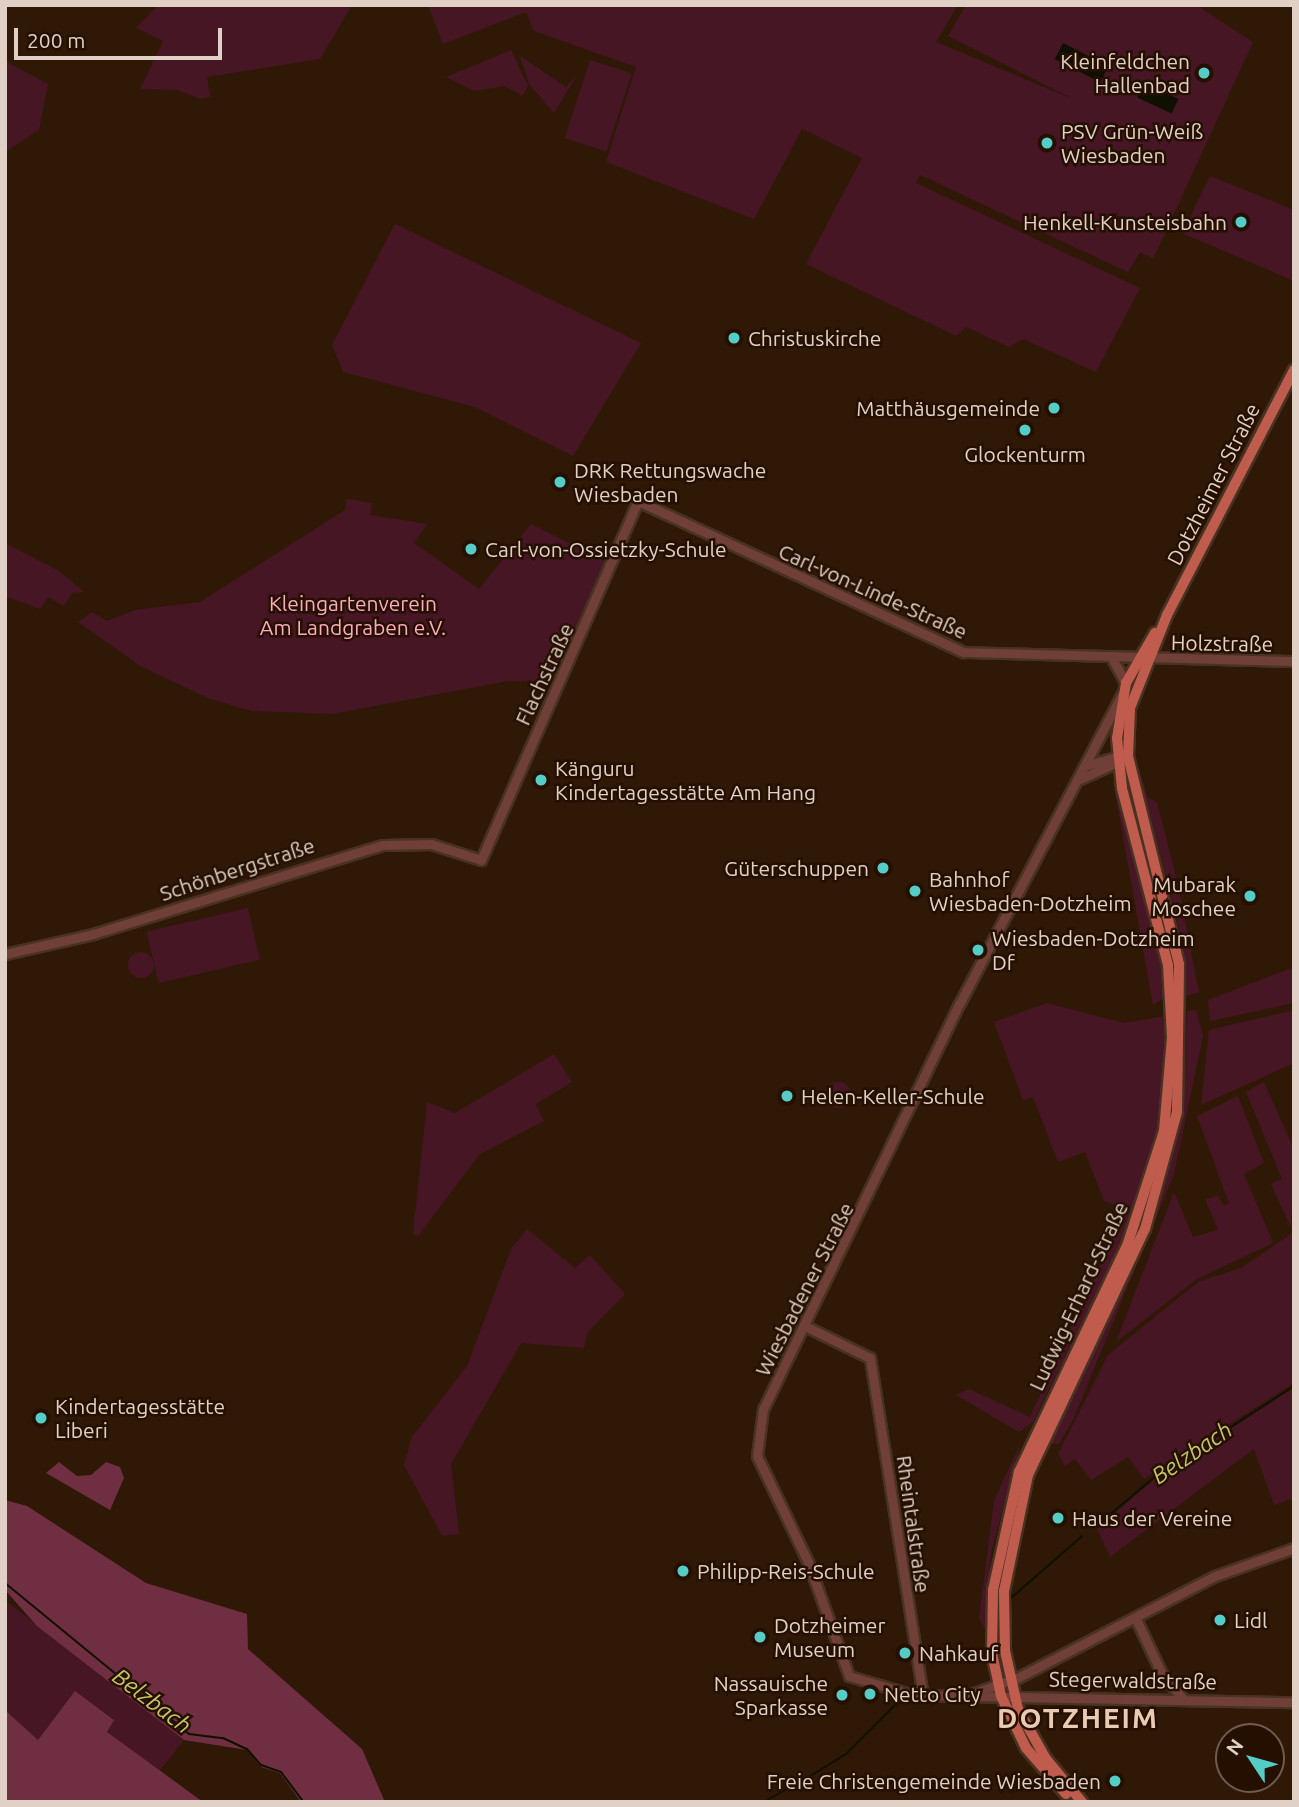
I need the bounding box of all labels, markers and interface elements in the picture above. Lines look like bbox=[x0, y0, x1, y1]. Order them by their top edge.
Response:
scale bar bbox=[18, 14, 226, 58]
text: 200 m bbox=[27, 28, 85, 52]
place label: Kleinfeldchen Hallenbad bbox=[1060, 48, 1190, 98]
marker: Kleinfeldchen Hallenbad bbox=[1196, 65, 1212, 81]
place label: PSV Grün-Weiß Wiesbaden bbox=[1061, 118, 1203, 168]
marker: PSV Grün-Weiß Wiesbaden bbox=[1039, 135, 1055, 151]
place label: Henkell-Kunsteisbahn bbox=[1023, 209, 1227, 235]
marker: Henkell-Kunsteisbahn bbox=[1233, 214, 1249, 230]
place label: Christuskirche bbox=[748, 325, 881, 351]
marker: Christuskirche bbox=[726, 330, 742, 346]
place label: Matthäusgemeinde bbox=[856, 395, 1040, 421]
street label: Dotzheimer Straße bbox=[1161, 399, 1265, 569]
marker: Matthäusgemeinde bbox=[1046, 400, 1062, 416]
marker: Glockenturm bbox=[1017, 422, 1033, 438]
place label: Glockenturm bbox=[964, 441, 1086, 467]
place label: DRK Rettungswache Wiesbaden bbox=[574, 457, 766, 507]
marker: DRK Rettungswache Wiesbaden bbox=[552, 474, 568, 490]
place label: Carl-von-Ossietzky-Schule bbox=[485, 536, 727, 562]
street label: Carl-von-Linde-Straße bbox=[775, 538, 971, 644]
marker: Carl-von-Ossietzky-Schule bbox=[463, 541, 479, 557]
park label: Kleingartenverein Am Landgraben e.V. bbox=[260, 590, 446, 640]
street label: Flachstraße bbox=[509, 619, 579, 729]
street label: Holzstraße bbox=[1171, 630, 1273, 656]
place label: Känguru Kindertagesstätte Am Hang bbox=[555, 755, 816, 805]
marker: Känguru Kindertagesstätte Am Hang bbox=[533, 772, 549, 788]
street label: Schönbergstraße bbox=[156, 832, 318, 906]
place label: Güterschuppen bbox=[724, 855, 869, 881]
marker: Güterschuppen bbox=[875, 860, 891, 876]
place label: Bahnhof Wiesbaden-Dotzheim bbox=[929, 866, 1132, 916]
place label: Mubarak Moschee bbox=[1151, 871, 1236, 921]
marker: Bahnhof Wiesbaden-Dotzheim bbox=[907, 883, 923, 899]
marker: Mubarak Moschee bbox=[1242, 888, 1258, 904]
place label: Wiesbaden-Dotzheim Df bbox=[992, 925, 1195, 975]
marker: Wiesbaden-Dotzheim Df bbox=[970, 942, 986, 958]
place label: Helen-Keller-Schule bbox=[801, 1083, 985, 1109]
marker: Helen-Keller-Schule bbox=[779, 1088, 795, 1104]
street label: Wiesbadener Straße bbox=[749, 1198, 859, 1380]
street label: Ludwig-Erhard-Straße bbox=[1023, 1198, 1133, 1394]
place label: Kindertagesstätte Liberi bbox=[55, 1393, 225, 1443]
marker: Kindertagesstätte Liberi bbox=[33, 1410, 49, 1426]
water label: Belzbach bbox=[1146, 1416, 1238, 1490]
street label: Rheintalstraße bbox=[892, 1454, 936, 1594]
place label: Haus der Vereine bbox=[1072, 1505, 1232, 1531]
marker: Haus der Vereine bbox=[1050, 1510, 1066, 1526]
place label: Philipp-Reis-Schule bbox=[697, 1558, 875, 1584]
marker: Philipp-Reis-Schule bbox=[675, 1563, 691, 1579]
place label: Lidl bbox=[1234, 1607, 1268, 1633]
place label: Dotzheimer Museum bbox=[774, 1612, 885, 1662]
marker: Lidl bbox=[1212, 1612, 1228, 1628]
marker: Dotzheimer Museum bbox=[752, 1629, 768, 1645]
place label: Nahkauf bbox=[919, 1640, 998, 1666]
marker: Nahkauf bbox=[897, 1645, 913, 1661]
water label: Belzbach bbox=[107, 1663, 197, 1739]
street label: Stegerwaldstraße bbox=[1049, 1666, 1217, 1694]
place label: Nassauische Sparkasse bbox=[714, 1670, 828, 1720]
place label: Netto City bbox=[884, 1681, 981, 1707]
marker: Netto City bbox=[862, 1686, 878, 1702]
marker: Nassauische Sparkasse bbox=[834, 1687, 850, 1703]
district label: DOTZHEIM bbox=[998, 1701, 1158, 1735]
north arrow bbox=[1215, 1723, 1285, 1793]
text: N bbox=[1222, 1735, 1248, 1759]
place label: Freie Christengemeinde Wiesbaden bbox=[767, 1768, 1101, 1794]
marker: Freie Christengemeinde Wiesbaden bbox=[1107, 1773, 1123, 1789]

